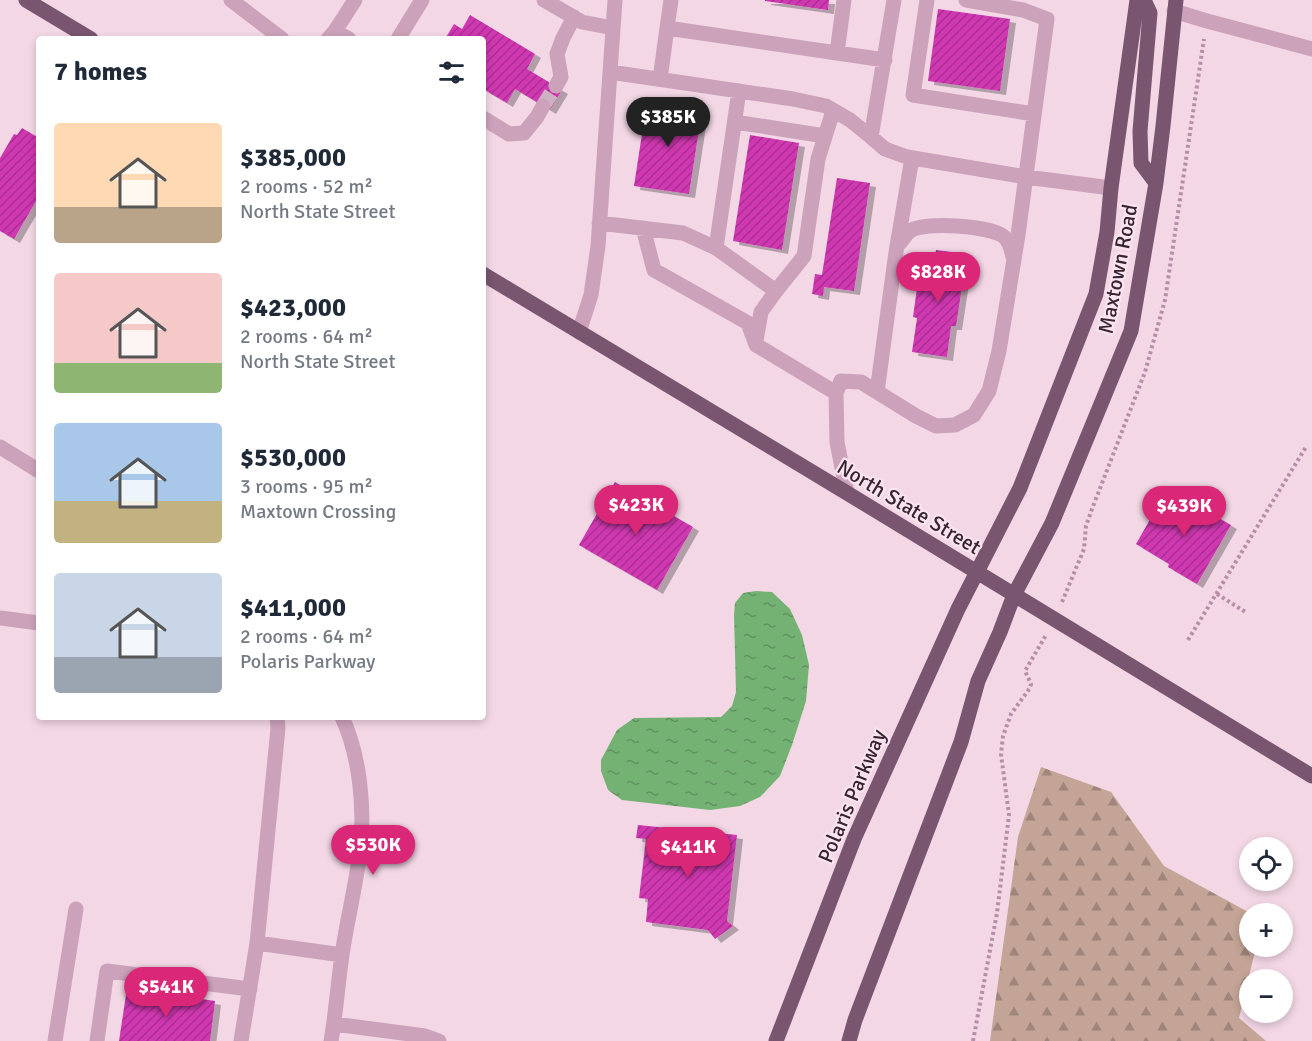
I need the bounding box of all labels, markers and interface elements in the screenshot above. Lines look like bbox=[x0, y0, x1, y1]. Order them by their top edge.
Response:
text: 7 homes bbox=[54, 56, 147, 88]
icon: filters bbox=[435, 56, 468, 89]
pin: $385K bbox=[626, 97, 710, 148]
text: $385K bbox=[640, 104, 696, 129]
text: $385,000 bbox=[240, 142, 346, 174]
icon: home bbox=[102, 147, 174, 219]
text: 2 rooms · 52 m² bbox=[240, 174, 373, 199]
text: North State Street bbox=[240, 199, 395, 224]
street label: Maxtown Road bbox=[1093, 202, 1143, 336]
pin: $828K bbox=[896, 252, 980, 303]
text: $828K bbox=[910, 259, 966, 284]
text: $423,000 bbox=[240, 292, 346, 324]
icon: home bbox=[102, 297, 174, 369]
text: 2 rooms · 64 m² bbox=[240, 324, 373, 349]
text: North State Street bbox=[240, 349, 395, 374]
text: $530,000 bbox=[240, 442, 346, 474]
icon: home bbox=[102, 447, 174, 519]
street label: North State Street bbox=[832, 454, 986, 560]
text: 3 rooms · 95 m² bbox=[240, 474, 373, 499]
pin: $423K bbox=[594, 485, 678, 536]
pin: $439K bbox=[1142, 486, 1226, 537]
text: $423K bbox=[608, 492, 664, 517]
text: $439K bbox=[1156, 493, 1212, 518]
text: Maxtown Crossing bbox=[240, 499, 396, 524]
text: $411,000 bbox=[240, 592, 346, 624]
icon: home bbox=[102, 597, 174, 669]
text: 2 rooms · 64 m² bbox=[240, 624, 373, 649]
text: Polaris Parkway bbox=[240, 649, 375, 674]
street label: Polaris Parkway bbox=[812, 725, 892, 867]
pin: $530K bbox=[331, 825, 415, 876]
pin: $411K bbox=[646, 827, 730, 878]
text: $530K bbox=[345, 832, 401, 857]
text: $411K bbox=[660, 834, 716, 859]
map controls bbox=[1239, 837, 1293, 1023]
button: locate bbox=[1239, 837, 1293, 891]
button: + bbox=[1239, 903, 1293, 957]
pin: $541K bbox=[124, 967, 208, 1018]
button: − bbox=[1239, 969, 1293, 1023]
text: $541K bbox=[138, 974, 194, 999]

